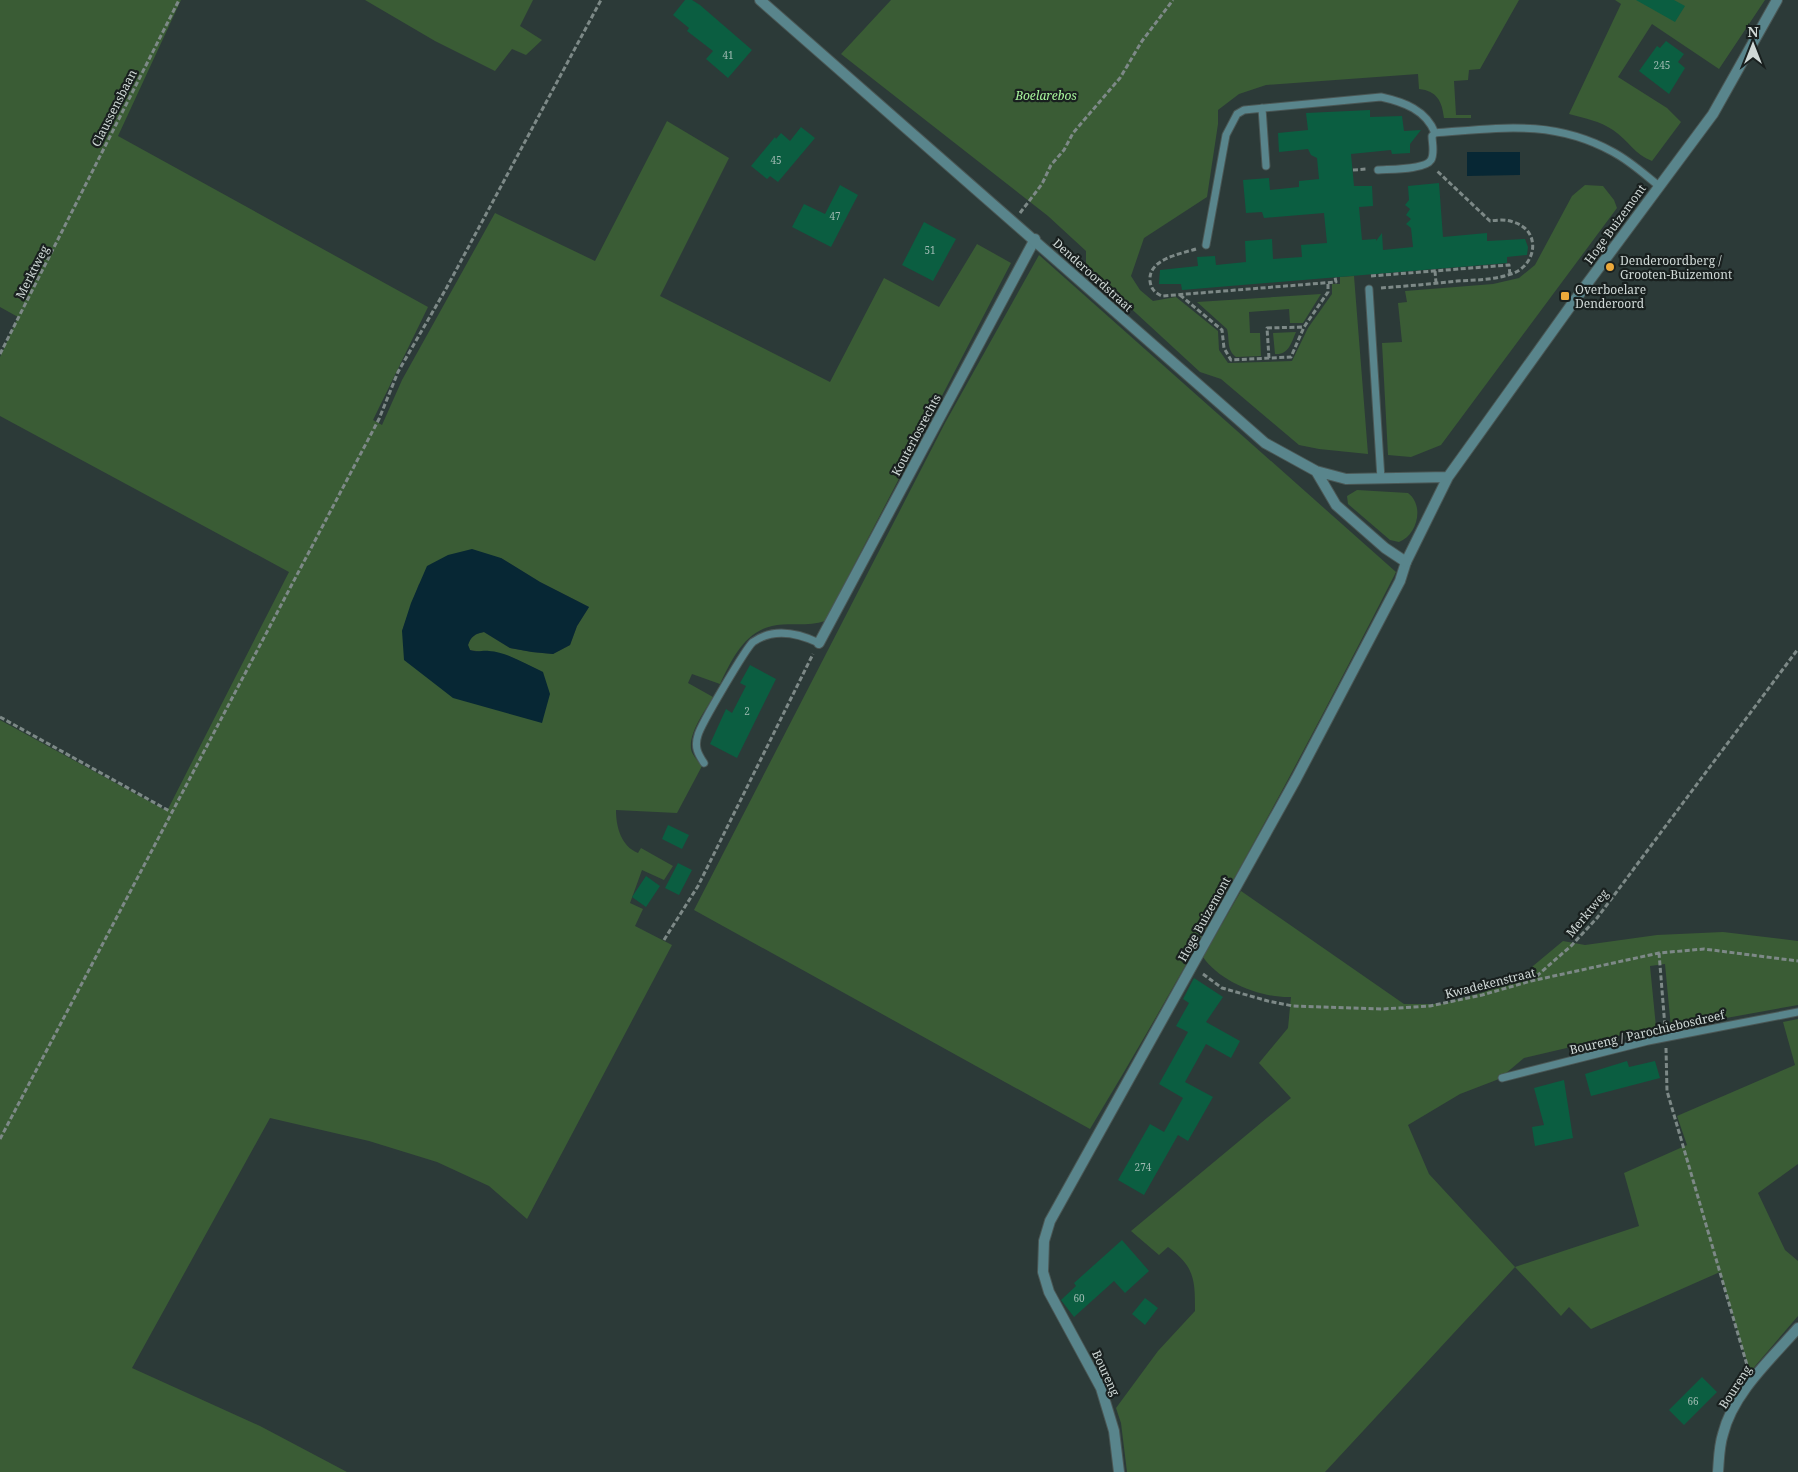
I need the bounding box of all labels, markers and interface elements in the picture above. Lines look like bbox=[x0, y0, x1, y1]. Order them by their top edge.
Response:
north arrow bbox=[1728, 20, 1778, 70]
text: N bbox=[1747, 22, 1759, 41]
house number: 41 bbox=[722, 48, 734, 62]
house number: 245 bbox=[1654, 58, 1670, 72]
street label: Claussensbaan bbox=[87, 66, 141, 149]
park label: Boelarebos bbox=[1014, 87, 1077, 104]
house number: 45 bbox=[770, 153, 782, 167]
street label: Hoge Buizemont bbox=[1580, 181, 1650, 267]
house number: 47 bbox=[829, 209, 841, 223]
street label: Denderoordstraat bbox=[1049, 235, 1137, 315]
street label: Merktweg bbox=[11, 242, 53, 302]
house number: 51 bbox=[924, 243, 936, 257]
place label: Denderoordberg / Grooten-Buizemont bbox=[1620, 252, 1732, 283]
marker: Denderoordberg / Grooten-Buizemont bbox=[1604, 261, 1616, 273]
place label: Overboelare Denderoord bbox=[1575, 281, 1646, 312]
marker: Overboelare Denderoord bbox=[1559, 290, 1571, 302]
street label: Kouterlosrechts bbox=[887, 391, 945, 479]
house number: 2 bbox=[744, 704, 750, 718]
street label: Hoge Buizemont bbox=[1174, 874, 1234, 964]
street label: Merktweg bbox=[1562, 885, 1612, 941]
street label: Kwadekenstraat bbox=[1443, 964, 1537, 1002]
street label: Boureng / Parochiebosdreef bbox=[1568, 1006, 1728, 1058]
house number: 274 bbox=[1135, 1160, 1152, 1174]
house number: 60 bbox=[1073, 1291, 1085, 1305]
street label: Boureng bbox=[1088, 1347, 1124, 1399]
street label: Boureng bbox=[1715, 1362, 1756, 1412]
house number: 66 bbox=[1687, 1394, 1699, 1408]

